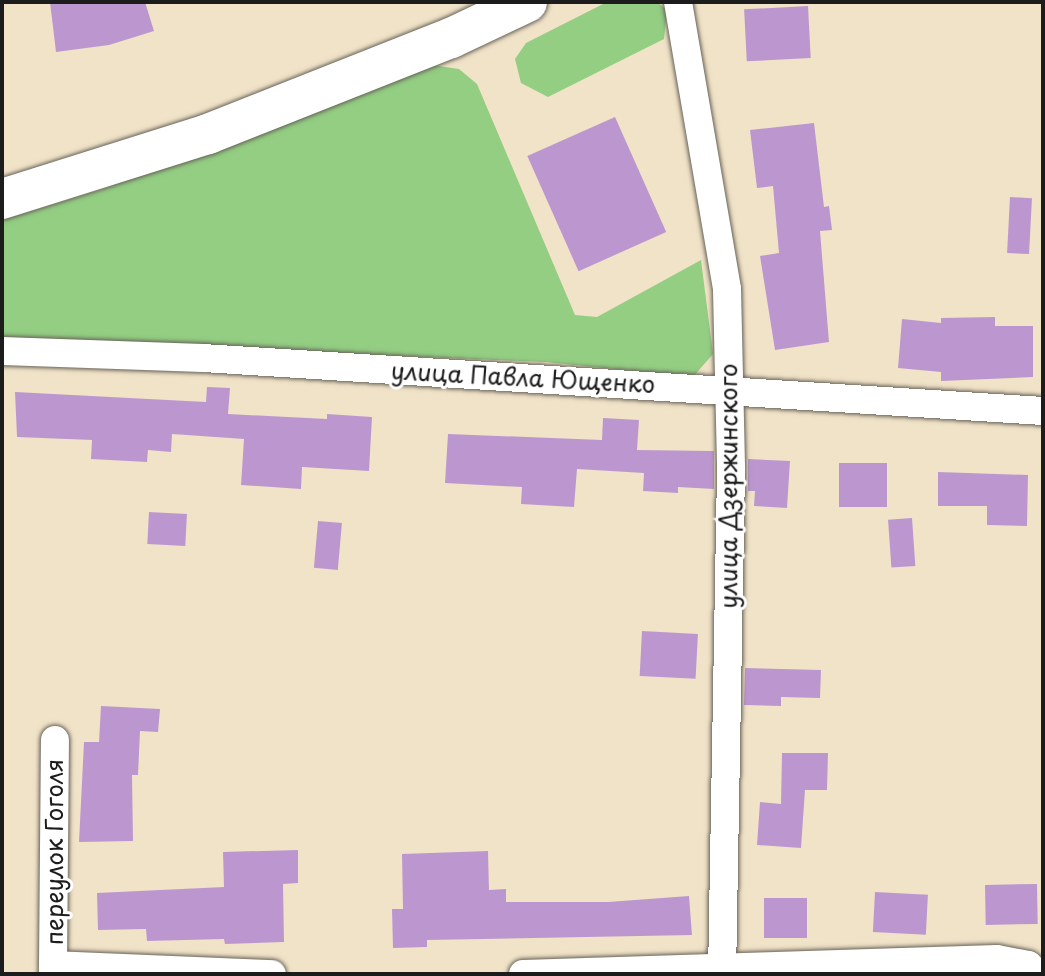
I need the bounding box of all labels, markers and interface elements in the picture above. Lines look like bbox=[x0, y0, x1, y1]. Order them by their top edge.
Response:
street label: улица Павла Ющенко bbox=[390, 356, 656, 398]
street label: улица Дзержинского bbox=[714, 363, 742, 609]
street label: переулок Гоголя bbox=[40, 758, 68, 946]

